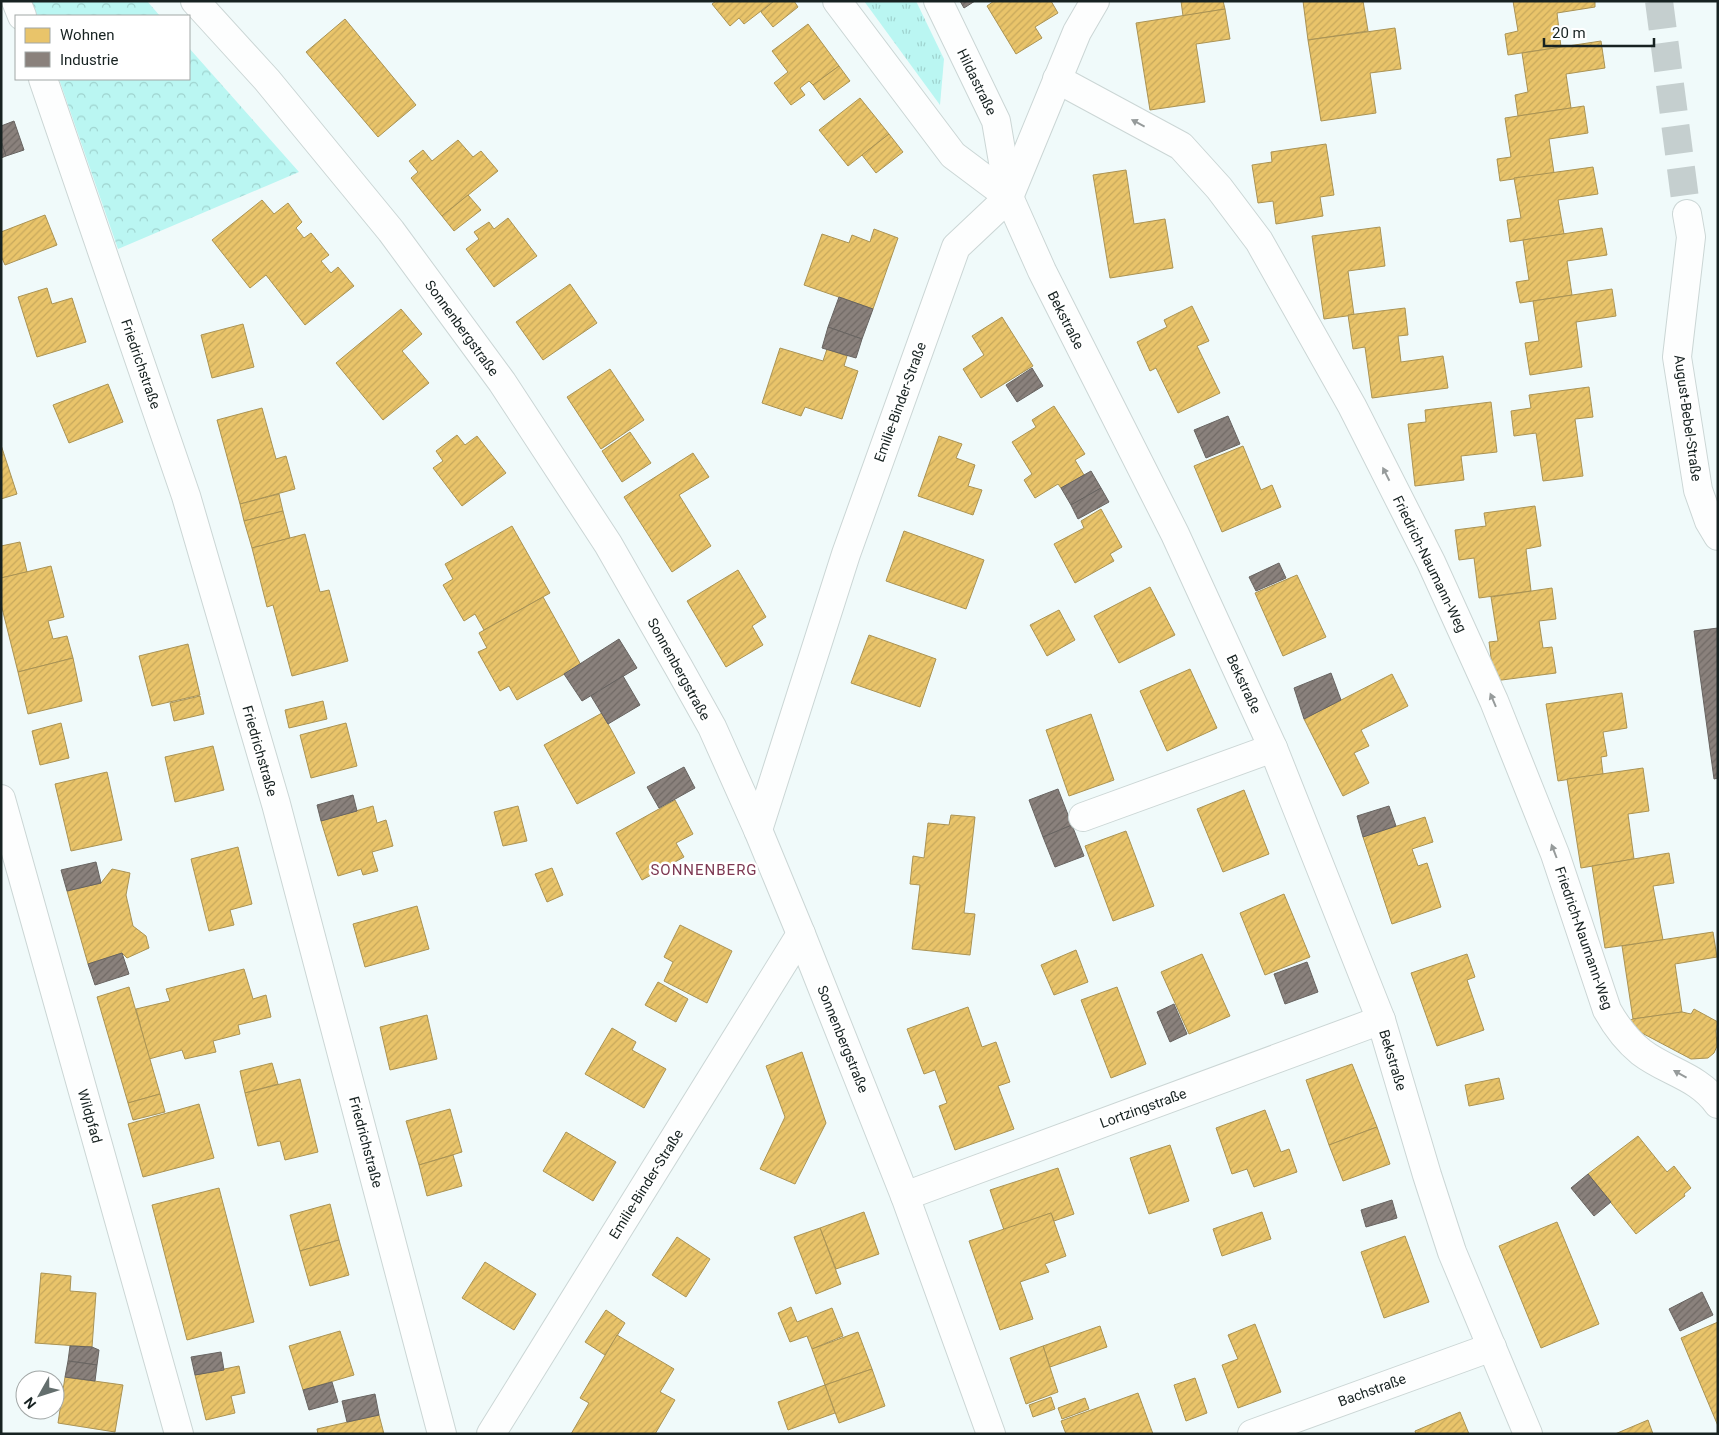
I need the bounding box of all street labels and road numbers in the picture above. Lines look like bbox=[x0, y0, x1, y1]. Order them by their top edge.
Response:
street label: Hildastraße bbox=[954, 46, 1000, 118]
street label: Sonnenbergstraße bbox=[422, 277, 502, 379]
street label: Bekstraße bbox=[1045, 288, 1087, 352]
street label: Friedrichstraße bbox=[118, 317, 164, 411]
street label: Emilie-Binder-Straße bbox=[871, 340, 929, 464]
street label: August-Bebel-Straße bbox=[1671, 354, 1705, 482]
street label: Friedrich-Naumann-Weg bbox=[1390, 493, 1470, 635]
street label: Sonnenbergstraße bbox=[644, 615, 714, 723]
street label: Bekstraße bbox=[1223, 652, 1265, 716]
street label: Friedrichstraße bbox=[239, 704, 281, 798]
street label: Friedrich-Naumann-Weg bbox=[1552, 864, 1616, 1012]
street label: Sonnenbergstraße bbox=[814, 983, 872, 1095]
street label: Bekstraße bbox=[1376, 1028, 1410, 1092]
street label: Lortzingstraße bbox=[1098, 1085, 1188, 1131]
street label: Wildpfad bbox=[75, 1087, 105, 1145]
street label: Friedrichstraße bbox=[346, 1095, 386, 1189]
street label: Emilie-Binder-Straße bbox=[606, 1126, 686, 1242]
street label: Bachstraße bbox=[1336, 1370, 1408, 1410]

